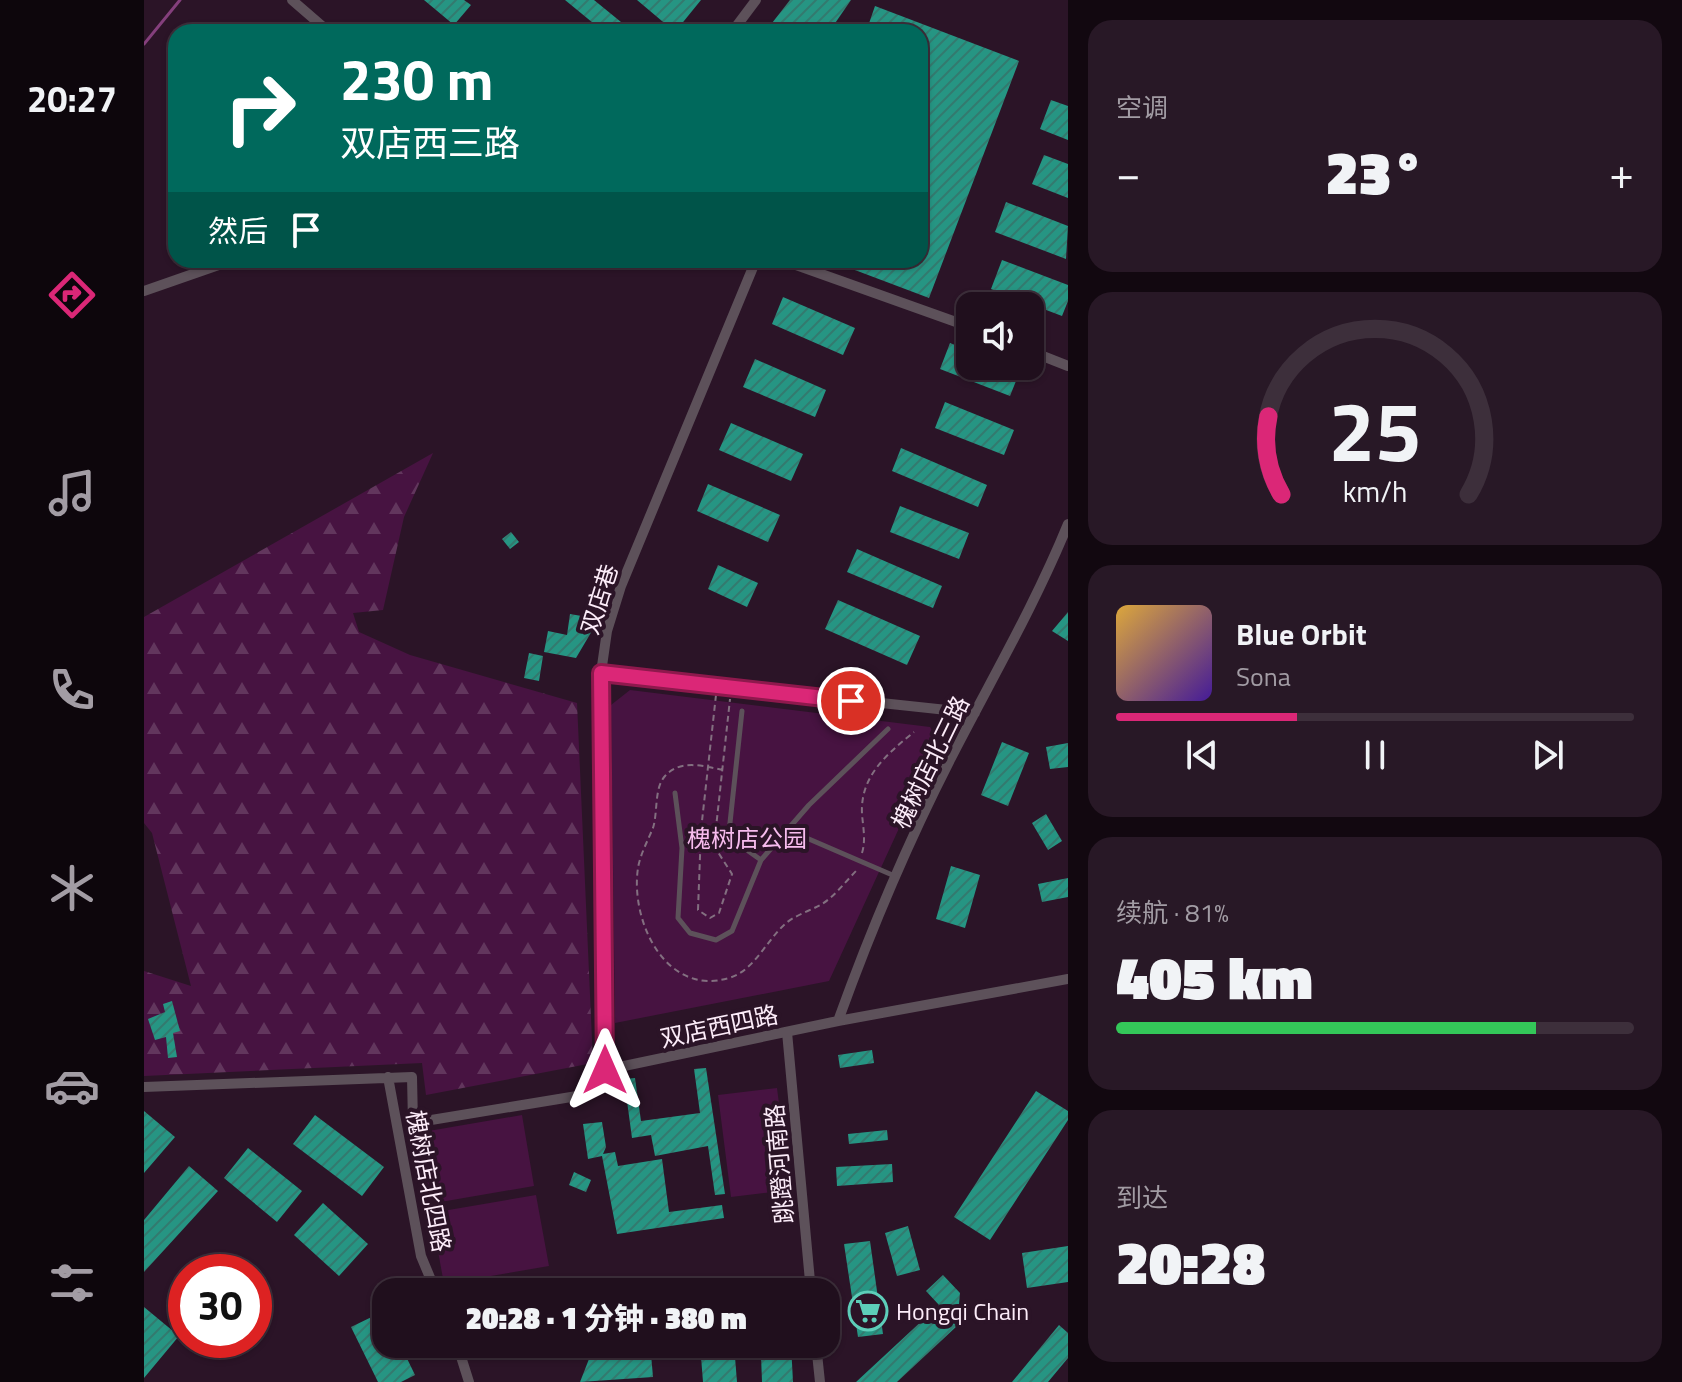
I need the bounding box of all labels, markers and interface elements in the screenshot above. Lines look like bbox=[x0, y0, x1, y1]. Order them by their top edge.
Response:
text: 230 m bbox=[340, 37, 493, 122]
icon: right bbox=[208, 56, 312, 160]
text: 20:27 bbox=[27, 71, 117, 126]
text: 空调 bbox=[1116, 88, 1168, 127]
text: 双店西三路 bbox=[340, 115, 520, 170]
text: 23° bbox=[1326, 126, 1425, 217]
text: − bbox=[1116, 139, 1141, 206]
text: + bbox=[1609, 139, 1634, 206]
text: 然后 bbox=[208, 208, 268, 254]
icon: arrive bbox=[284, 208, 328, 252]
icon: directions bbox=[44, 267, 100, 323]
map controls bbox=[956, 292, 1044, 380]
button: sound bbox=[956, 292, 1044, 380]
text: 25 bbox=[1328, 366, 1422, 492]
icon: music bbox=[44, 465, 100, 521]
text: km/h bbox=[1343, 470, 1407, 513]
street label: 双店巷 bbox=[571, 559, 627, 639]
text: Blue Orbit bbox=[1236, 611, 1367, 657]
text: Sona bbox=[1236, 657, 1291, 696]
icon: phone bbox=[44, 662, 100, 718]
pin bbox=[817, 667, 885, 735]
icon: arrive bbox=[829, 679, 873, 723]
street label: 槐树店北三路 bbox=[882, 689, 978, 835]
icon: previous bbox=[1180, 733, 1224, 777]
icon: pause bbox=[1353, 733, 1397, 777]
icon: next bbox=[1526, 733, 1570, 777]
park label: 槐树店公园 bbox=[687, 820, 807, 856]
icon: climate bbox=[44, 860, 100, 916]
text: 续航 · 81% bbox=[1116, 893, 1229, 932]
text: 405 km bbox=[1116, 931, 1313, 1022]
street label: 双店西四路 bbox=[657, 996, 781, 1056]
position arrow bbox=[563, 1028, 647, 1112]
icon: car bbox=[44, 1058, 100, 1114]
street label: 跳蹬河南路 bbox=[756, 1103, 802, 1225]
street label: 槐树店北四路 bbox=[398, 1107, 460, 1255]
text: 到达 bbox=[1116, 1178, 1168, 1217]
text: 20:28 bbox=[1116, 1216, 1265, 1307]
speed limit sign: 30 bbox=[168, 1254, 272, 1358]
icon: filters bbox=[44, 1255, 100, 1311]
supermarket icon: Hongqi Chain bbox=[847, 1290, 889, 1332]
place label: Hongqi Chain bbox=[896, 1293, 1029, 1329]
text: 20:28 · 1 分钟 · 380 m bbox=[465, 1295, 747, 1341]

